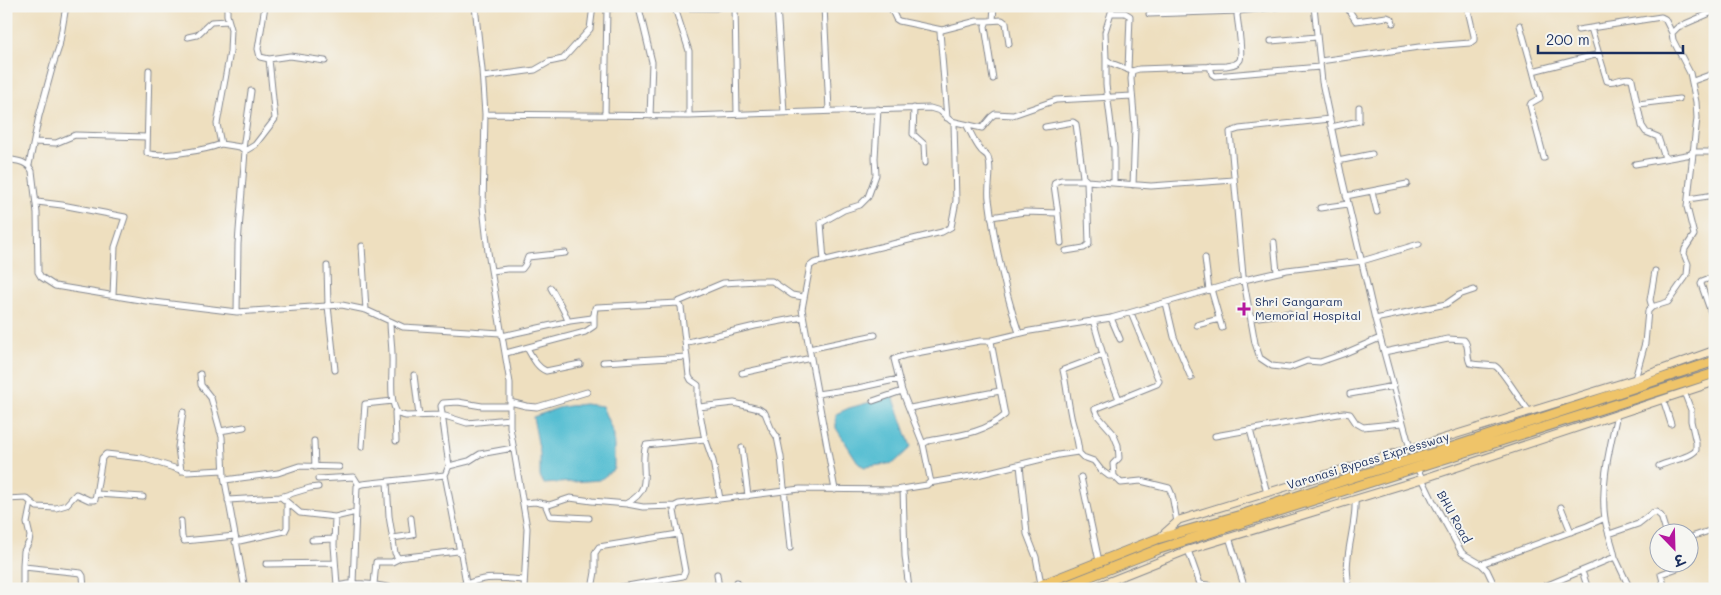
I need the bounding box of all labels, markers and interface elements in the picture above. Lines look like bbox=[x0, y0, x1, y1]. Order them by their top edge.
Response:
scale bar bbox=[1538, 22, 1684, 54]
text: 200 m bbox=[1546, 29, 1590, 49]
place label: Shri Gangaram Memorial Hospital bbox=[1255, 293, 1361, 323]
marker: Shri Gangaram Memorial Hospital bbox=[1237, 302, 1251, 316]
street label: Varanasi Bypass Expressway bbox=[1285, 428, 1451, 492]
street label: BHU Road bbox=[1434, 487, 1476, 546]
north arrow bbox=[1648, 522, 1698, 572]
text: उ bbox=[1670, 549, 1689, 572]

